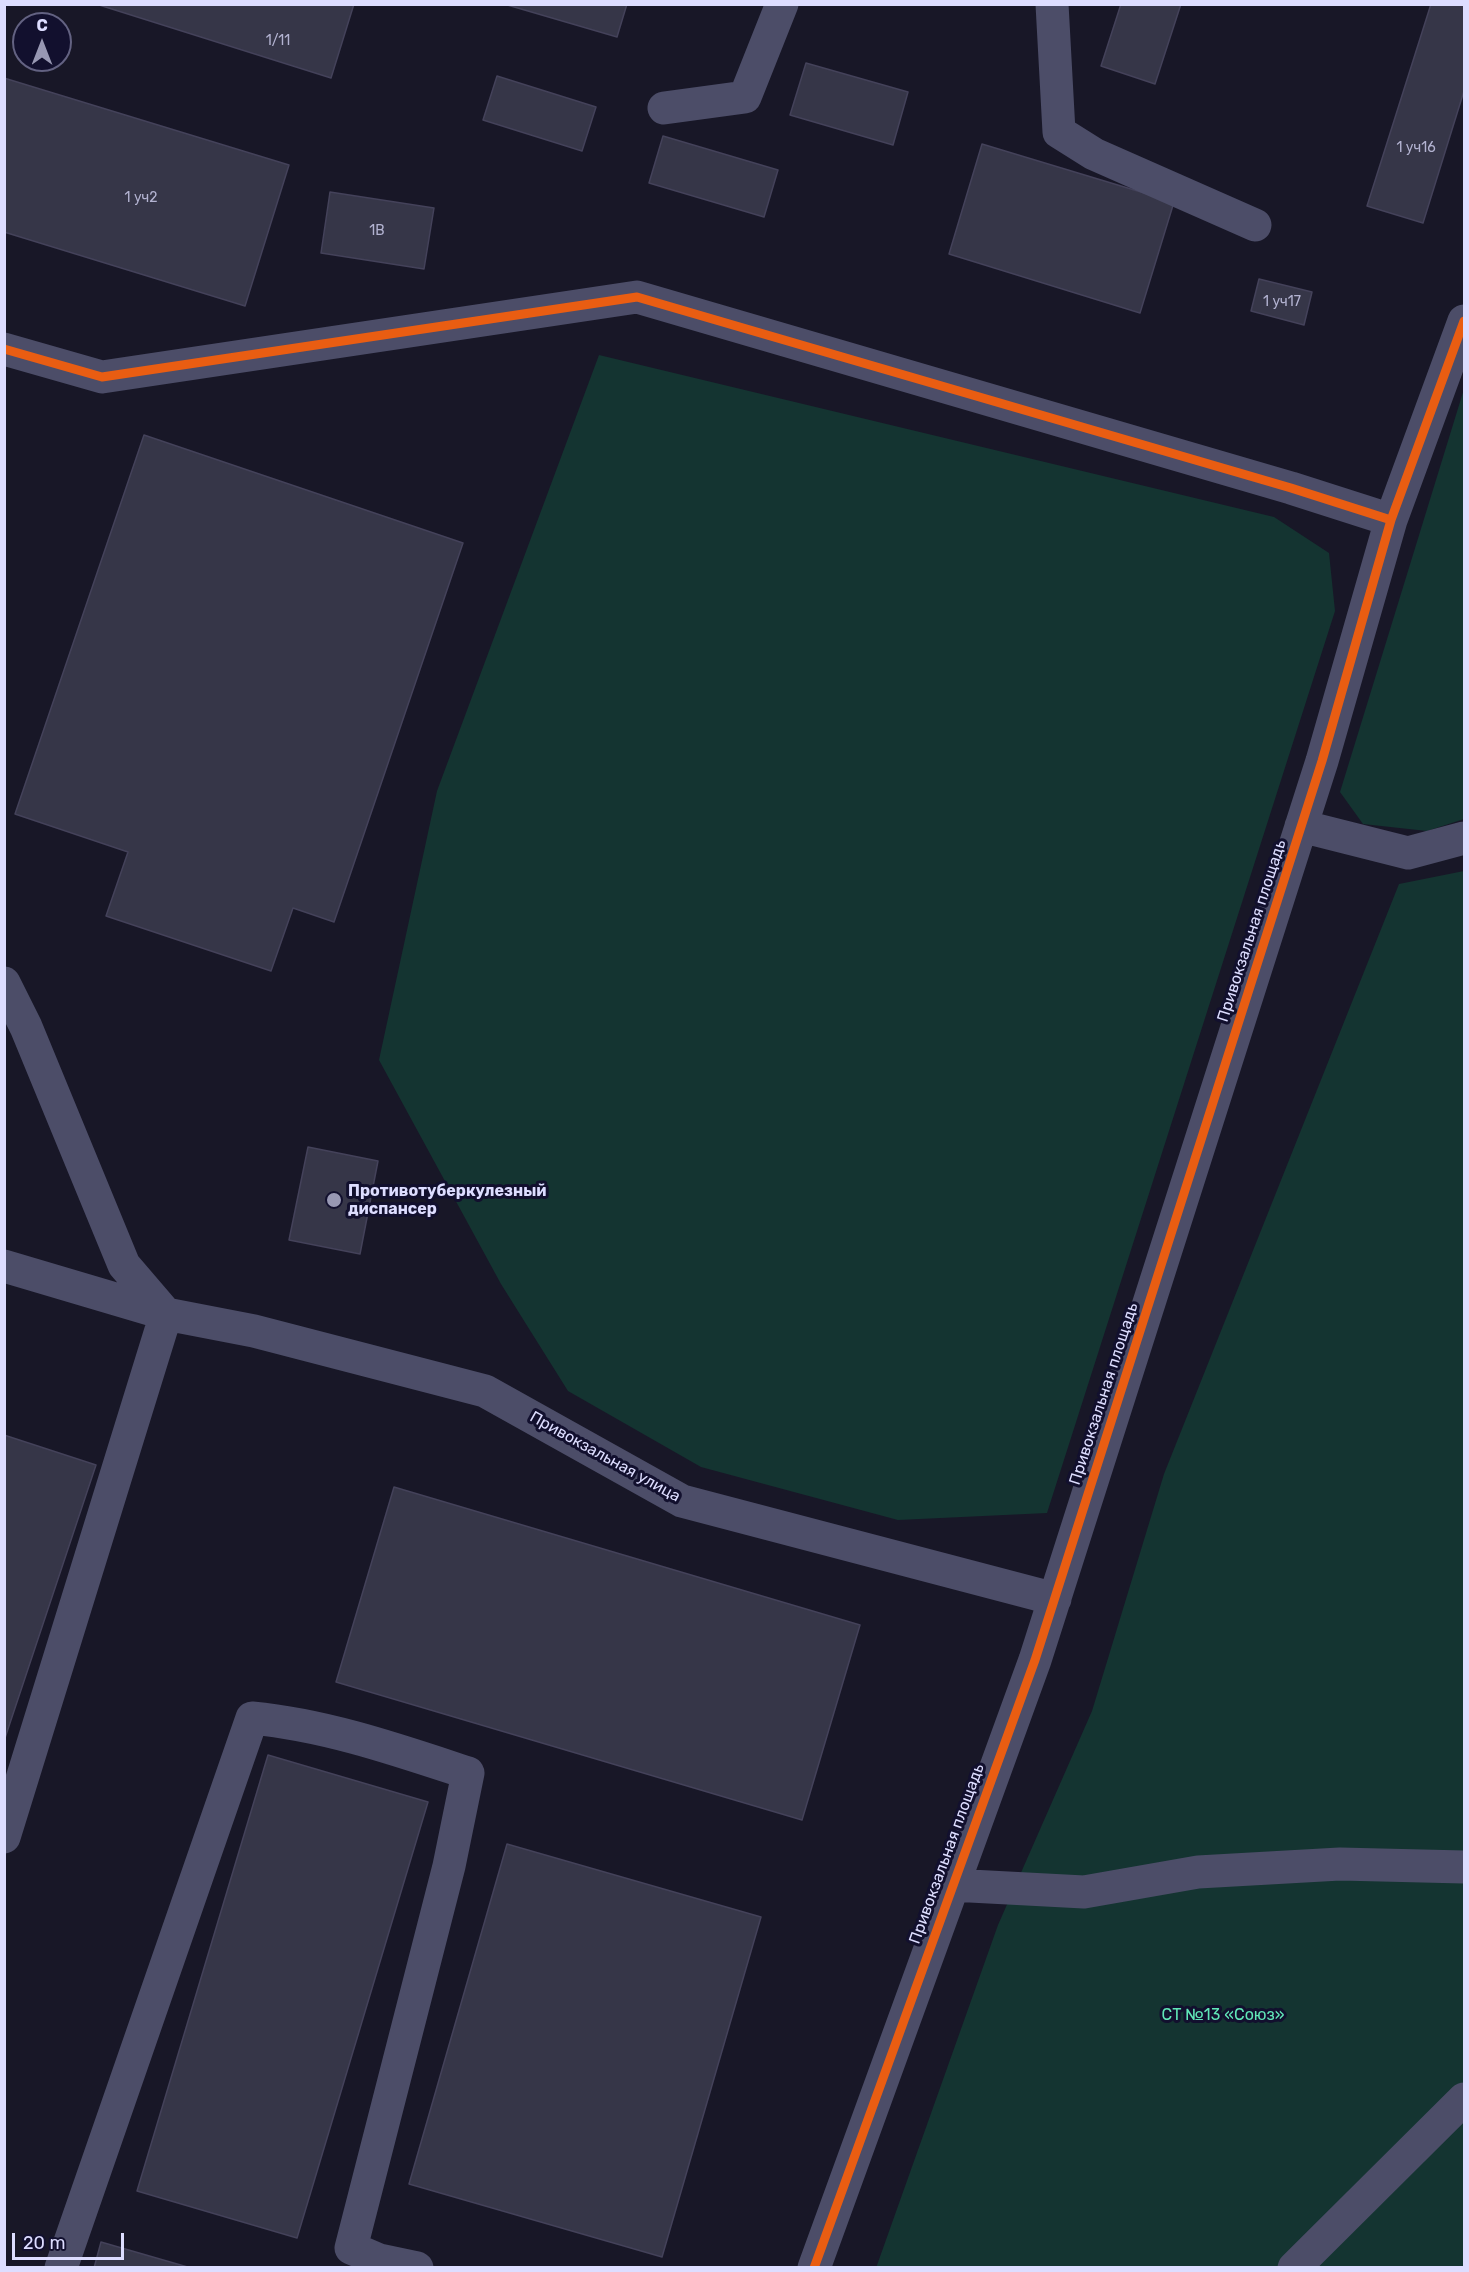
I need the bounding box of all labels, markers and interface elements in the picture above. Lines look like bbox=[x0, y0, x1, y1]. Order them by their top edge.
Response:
north arrow bbox=[12, 12, 72, 72]
text: С bbox=[36, 16, 48, 35]
house number: 1/11 bbox=[266, 33, 290, 49]
house number: 1 уч16 bbox=[1396, 140, 1436, 156]
house number: 1 уч2 bbox=[124, 190, 158, 206]
house number: 1В bbox=[369, 223, 385, 239]
house number: 1 уч17 bbox=[1263, 294, 1301, 310]
street label: Привокзальная площадь bbox=[1213, 838, 1291, 1024]
place label: Противотуберкулезный диспансер bbox=[348, 1181, 547, 1219]
marker: Противотуберкулезный диспансер bbox=[325, 1191, 343, 1209]
street label: Привокзальная площадь bbox=[1065, 1301, 1143, 1487]
street label: Привокзальная улица bbox=[526, 1408, 684, 1506]
street label: Привокзальная площадь bbox=[905, 1761, 989, 1947]
park label: СТ №13 «Союз» bbox=[1162, 2005, 1284, 2025]
scale bar bbox=[15, 2221, 128, 2259]
text: 20 m bbox=[23, 2232, 65, 2254]

